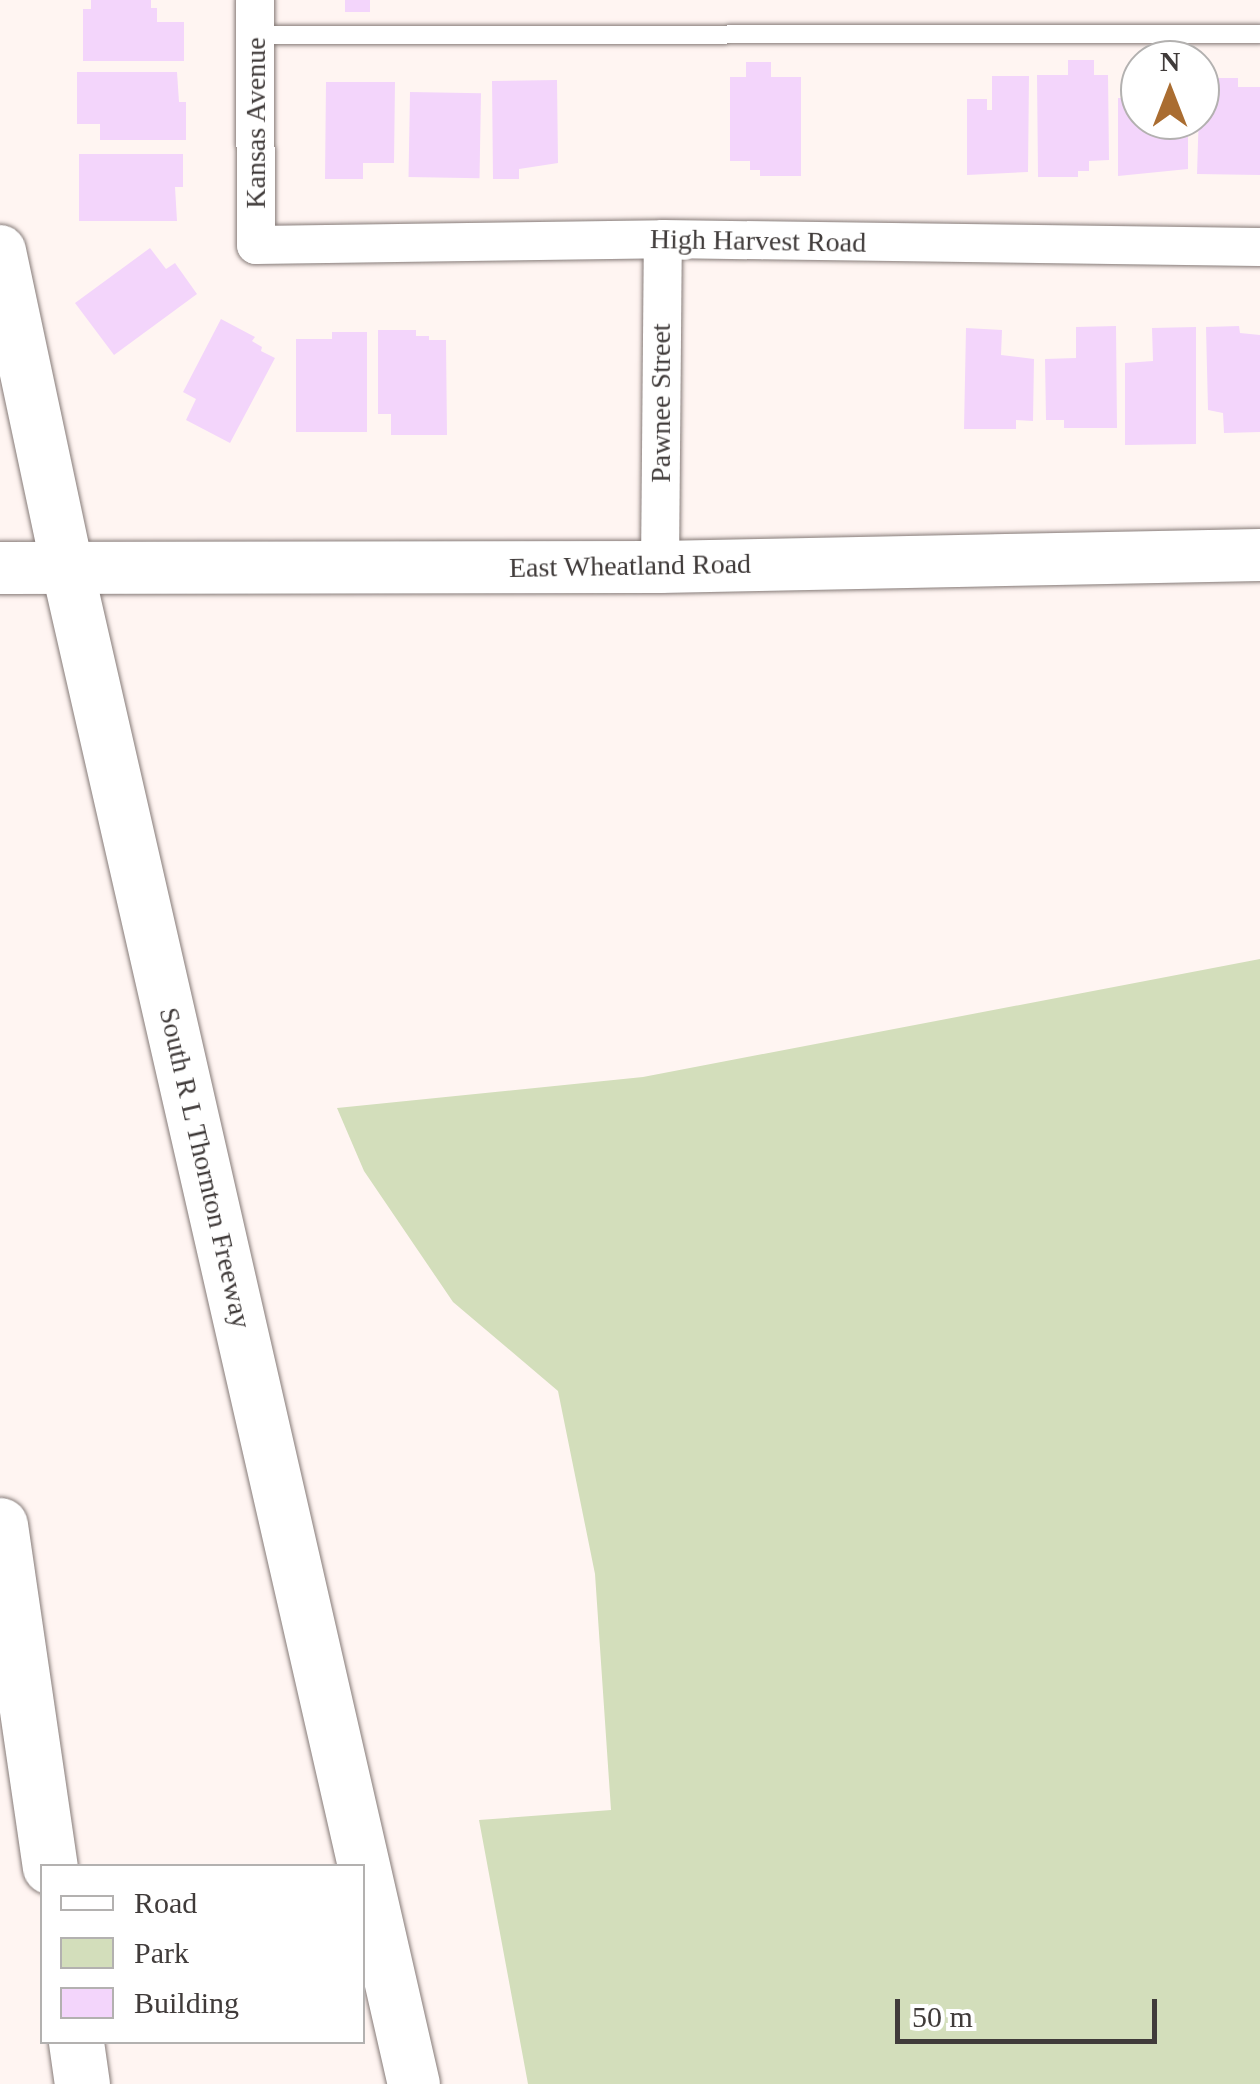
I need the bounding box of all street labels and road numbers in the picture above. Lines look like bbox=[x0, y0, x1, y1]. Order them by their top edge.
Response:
street label: Kansas Avenue bbox=[239, 37, 273, 209]
street label: High Harvest Road bbox=[650, 222, 866, 260]
street label: Pawnee Street bbox=[644, 323, 678, 483]
street label: East Wheatland Road bbox=[508, 547, 752, 585]
street label: South R L Thornton Freeway bbox=[152, 1004, 258, 1332]

